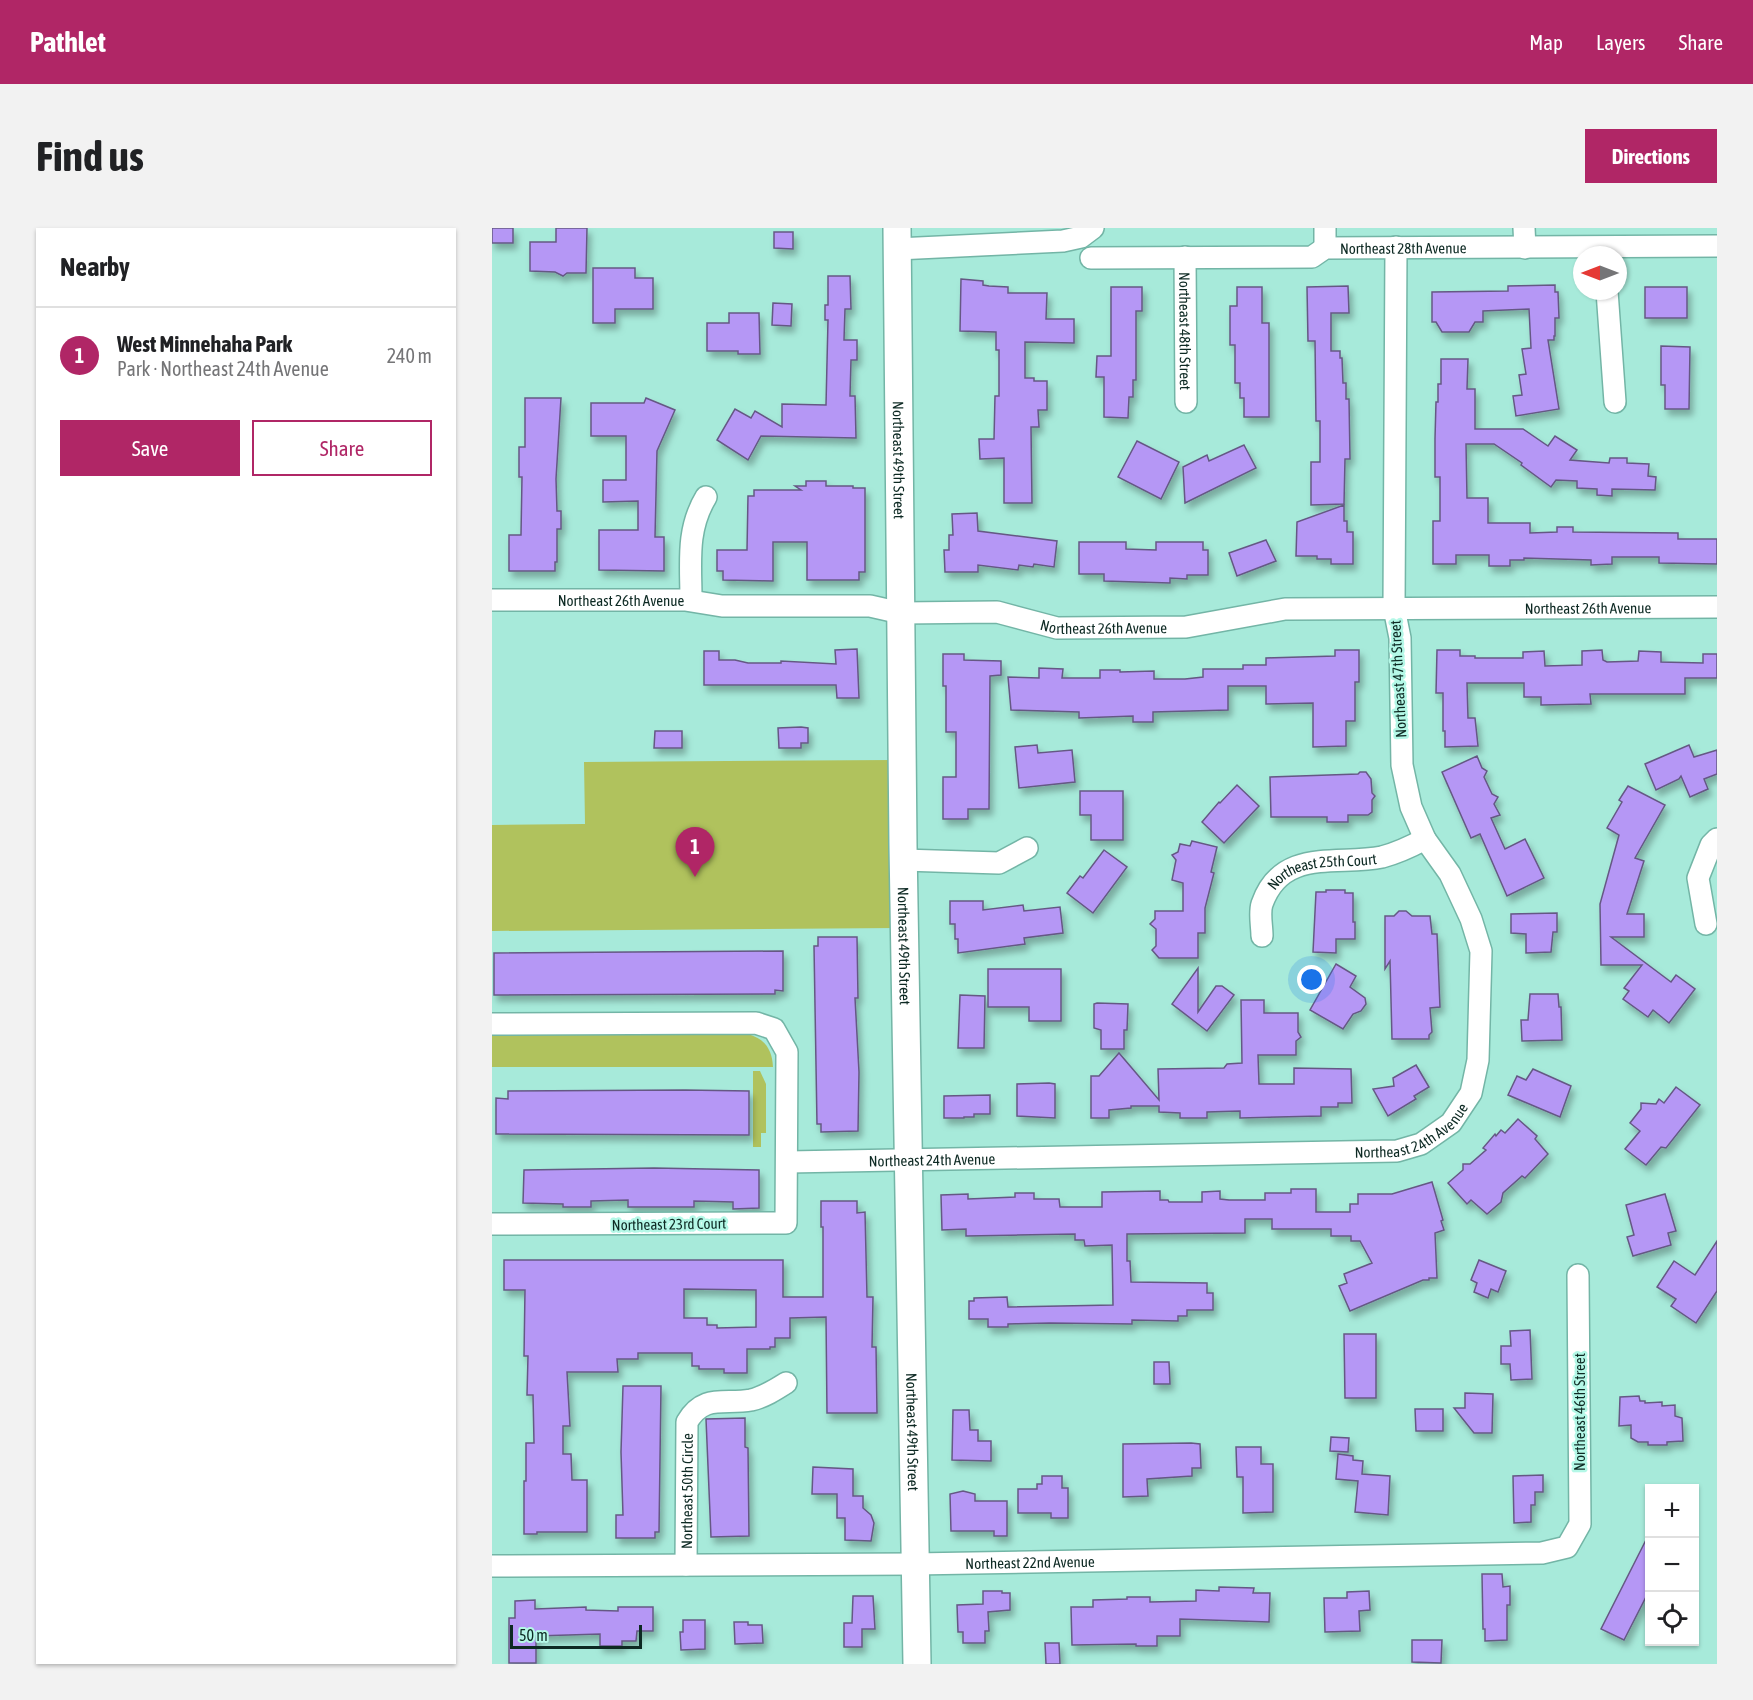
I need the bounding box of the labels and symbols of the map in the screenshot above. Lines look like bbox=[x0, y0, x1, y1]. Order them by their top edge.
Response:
street label: Northeast 28th Avenue bbox=[1340, 239, 1467, 256]
north arrow bbox=[1573, 246, 1627, 300]
street label: Northeast 48th Street bbox=[1177, 272, 1194, 390]
street label: Northeast 49th Street bbox=[890, 401, 908, 519]
street label: Northeast 26th Avenue bbox=[558, 592, 685, 609]
street label: Northeast 26th Avenue bbox=[1525, 599, 1652, 616]
street label: Northeast 26th Avenue bbox=[1039, 615, 1167, 637]
street label: Northeast 47th Street bbox=[1386, 620, 1410, 738]
pin: 1 bbox=[676, 828, 714, 877]
street label: Northeast 25th Court bbox=[1263, 850, 1378, 893]
street label: Northeast 49th Street bbox=[895, 887, 914, 1005]
your location bbox=[1297, 965, 1326, 994]
street label: Northeast 24th Avenue bbox=[1354, 1099, 1471, 1160]
street label: Northeast 24th Avenue bbox=[869, 1150, 996, 1169]
street label: Northeast 23rd Court bbox=[612, 1215, 726, 1233]
street label: Northeast 46th Street bbox=[1571, 1353, 1588, 1471]
street label: Northeast 49th Street bbox=[904, 1373, 923, 1491]
street label: Northeast 50th Circle bbox=[678, 1433, 695, 1549]
street label: Northeast 22nd Avenue bbox=[965, 1552, 1095, 1572]
scale bar bbox=[510, 1622, 642, 1650]

